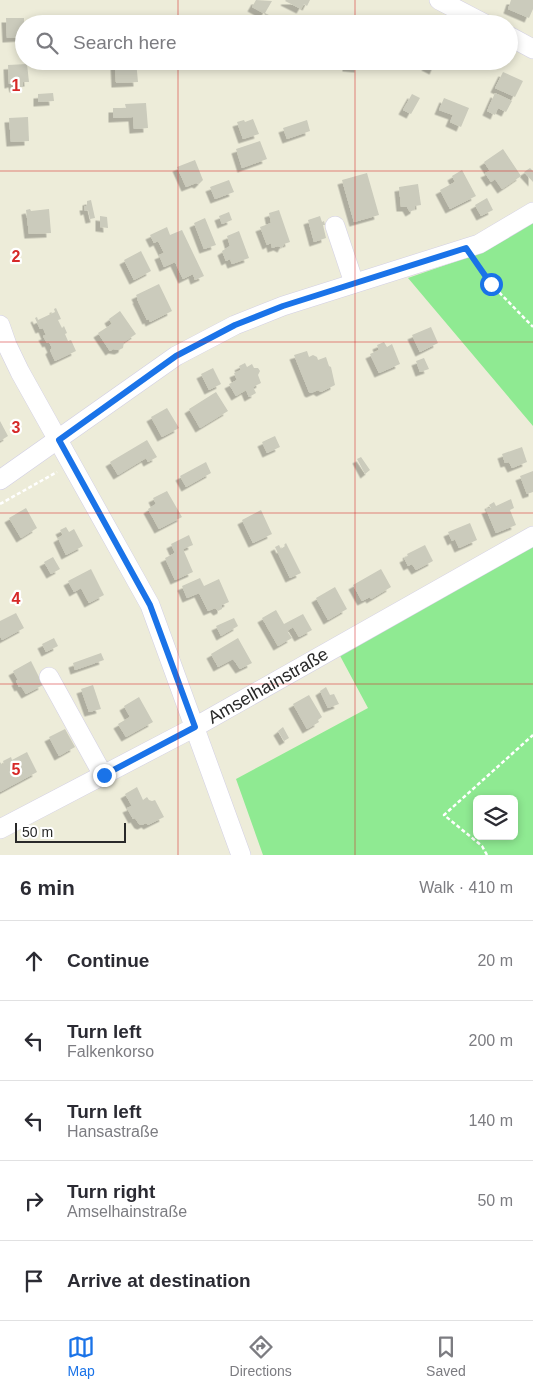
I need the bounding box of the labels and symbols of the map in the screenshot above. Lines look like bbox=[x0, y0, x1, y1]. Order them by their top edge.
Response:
text: 1 bbox=[12, 77, 21, 94]
text: 2 bbox=[12, 248, 21, 265]
route start bbox=[480, 273, 503, 296]
text: 3 bbox=[12, 419, 21, 436]
text: 4 bbox=[12, 590, 21, 607]
street label: Amselhainstraße bbox=[204, 644, 332, 728]
text: 5 bbox=[12, 761, 21, 778]
route end bbox=[93, 764, 116, 787]
scale bar bbox=[15, 820, 126, 843]

